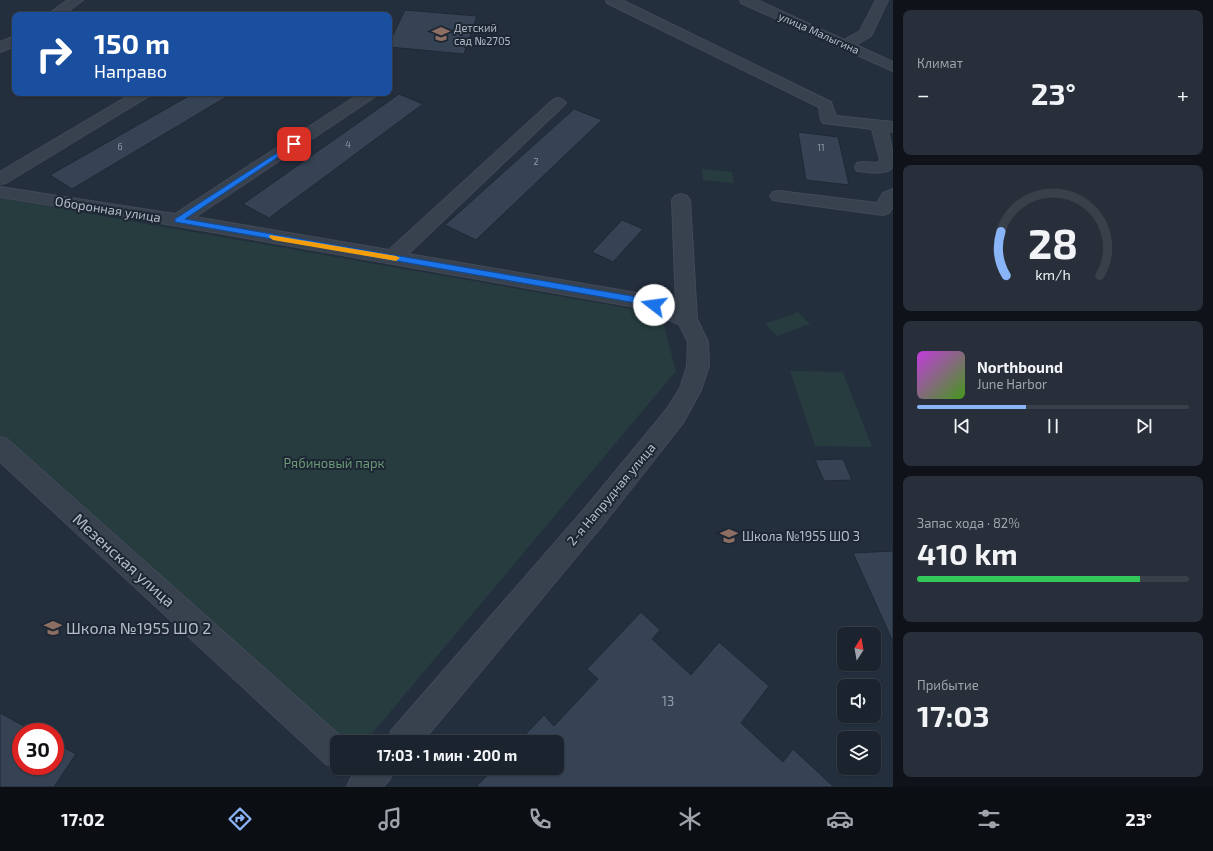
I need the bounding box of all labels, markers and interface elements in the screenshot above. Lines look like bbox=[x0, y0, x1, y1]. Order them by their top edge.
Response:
street label: улица Малыгина bbox=[776, 9, 862, 57]
place label: Детский сад №2705 bbox=[454, 21, 511, 47]
school or university icon: Детский сад №2705 bbox=[431, 24, 451, 44]
text: 150 m bbox=[94, 26, 170, 60]
icon: right bbox=[28, 28, 80, 80]
text: Климат bbox=[917, 55, 963, 71]
text: Направо bbox=[94, 60, 167, 82]
text: 23° bbox=[1031, 75, 1076, 111]
text: − bbox=[917, 81, 930, 107]
text: + bbox=[1177, 81, 1189, 107]
pin bbox=[277, 127, 311, 161]
icon: arrive bbox=[283, 133, 305, 155]
house number: 4 bbox=[345, 139, 351, 150]
house number: 6 bbox=[117, 141, 123, 152]
house number: 11 bbox=[817, 142, 825, 153]
house number: 2 bbox=[533, 156, 539, 167]
street label: Оборонная улица bbox=[54, 193, 162, 225]
text: 28 bbox=[1028, 217, 1078, 267]
text: km/h bbox=[1035, 266, 1071, 283]
position arrow bbox=[633, 284, 675, 326]
text: Northbound bbox=[977, 358, 1063, 376]
text: June Harbor bbox=[977, 376, 1047, 392]
icon: previous bbox=[951, 415, 973, 437]
icon: pause bbox=[1042, 415, 1064, 437]
icon: next bbox=[1133, 415, 1155, 437]
street label: 2-я Напрудная улица bbox=[563, 439, 659, 549]
park label: Рябиновый парк bbox=[283, 455, 385, 471]
street label: Мезенская улица bbox=[69, 509, 179, 611]
text: Запас хода · 82% bbox=[917, 515, 1020, 531]
school or university icon: Школа №1955 ШО 3 bbox=[719, 526, 739, 546]
place label: Школа №1955 ШО 3 bbox=[742, 528, 860, 544]
text: 410 km bbox=[917, 535, 1018, 571]
school or university icon: Школа №1955 ШО 2 bbox=[43, 618, 63, 638]
place label: Школа №1955 ШО 2 bbox=[66, 618, 211, 637]
north arrow bbox=[837, 627, 881, 671]
map controls bbox=[837, 627, 881, 775]
text: Прибытие bbox=[917, 677, 979, 693]
button: sound bbox=[837, 679, 881, 723]
house number: 13 bbox=[662, 693, 674, 709]
text: 17:03 bbox=[917, 697, 989, 733]
speed limit sign: 30 bbox=[12, 723, 64, 775]
button: layers bbox=[837, 731, 881, 775]
text: 17:03 · 1 мин · 200 m bbox=[377, 746, 517, 764]
icon: directions bbox=[226, 805, 254, 833]
icon: music bbox=[376, 805, 404, 833]
icon: phone bbox=[526, 805, 554, 833]
icon: climate bbox=[676, 805, 704, 833]
icon: car bbox=[826, 805, 854, 833]
icon: filters bbox=[975, 805, 1003, 833]
text: 17:02 bbox=[61, 808, 105, 830]
text: 23° bbox=[1125, 808, 1152, 830]

